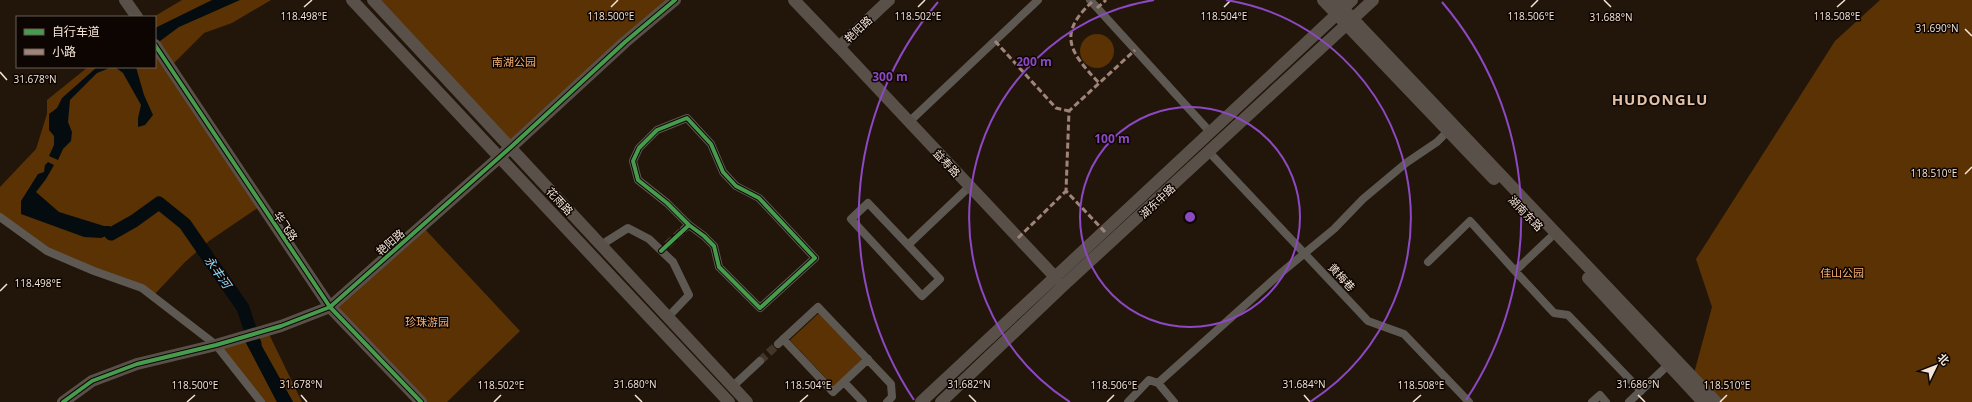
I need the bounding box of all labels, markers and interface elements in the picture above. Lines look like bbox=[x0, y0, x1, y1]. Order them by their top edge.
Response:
text: 118.498°E bbox=[281, 9, 327, 23]
text: 118.500°E bbox=[588, 9, 634, 23]
text: 118.502°E bbox=[895, 9, 941, 23]
text: 118.504°E bbox=[1201, 9, 1247, 23]
text: 118.506°E bbox=[1508, 9, 1554, 23]
text: 118.508°E bbox=[1814, 9, 1860, 23]
text: 31.688°N bbox=[1589, 10, 1633, 24]
street label: 艳阳路 bbox=[841, 12, 875, 46]
legend bbox=[16, 16, 156, 68]
text: 31.690°N bbox=[1915, 21, 1959, 35]
text: 自行车道 bbox=[52, 23, 100, 40]
text: 小路 bbox=[52, 43, 76, 60]
text: 200 m bbox=[1016, 53, 1052, 70]
park label: 南湖公园 bbox=[492, 54, 536, 69]
text: 300 m bbox=[872, 68, 908, 85]
text: 31.678°N bbox=[13, 72, 57, 86]
district label: HUDONGLU bbox=[1612, 89, 1708, 109]
text: 100 m bbox=[1094, 130, 1130, 147]
street label: 益寿路 bbox=[930, 146, 964, 180]
text: 118.510°E bbox=[1911, 166, 1957, 180]
street label: 湖东中路 bbox=[1136, 181, 1178, 221]
street label: 花雨路 bbox=[543, 184, 577, 218]
street label: 湖南东路 bbox=[1505, 192, 1547, 234]
street label: 华飞路 bbox=[271, 208, 301, 244]
centre of rings bbox=[1183, 210, 1197, 224]
street label: 艳阳路 bbox=[373, 226, 407, 258]
water label: 永丰河 bbox=[201, 252, 236, 293]
street label: 黄梅巷 bbox=[1325, 260, 1359, 294]
park label: 佳山公园 bbox=[1820, 265, 1864, 280]
text: 118.498°E bbox=[15, 276, 61, 290]
park label: 珍珠游园 bbox=[405, 314, 449, 329]
north arrow bbox=[1916, 346, 1956, 386]
text: 北 bbox=[1934, 350, 1953, 368]
text: 31.678°N bbox=[279, 377, 323, 391]
text: 31.680°N bbox=[613, 377, 657, 391]
text: 31.682°N bbox=[947, 377, 991, 391]
text: 31.684°N bbox=[1282, 377, 1326, 391]
text: 31.686°N bbox=[1616, 377, 1660, 391]
text: 118.500°E bbox=[172, 378, 218, 392]
text: 118.502°E bbox=[478, 378, 524, 392]
text: 118.504°E bbox=[785, 378, 831, 392]
text: 118.506°E bbox=[1091, 378, 1137, 392]
text: 118.508°E bbox=[1398, 378, 1444, 392]
text: 118.510°E bbox=[1704, 378, 1750, 392]

